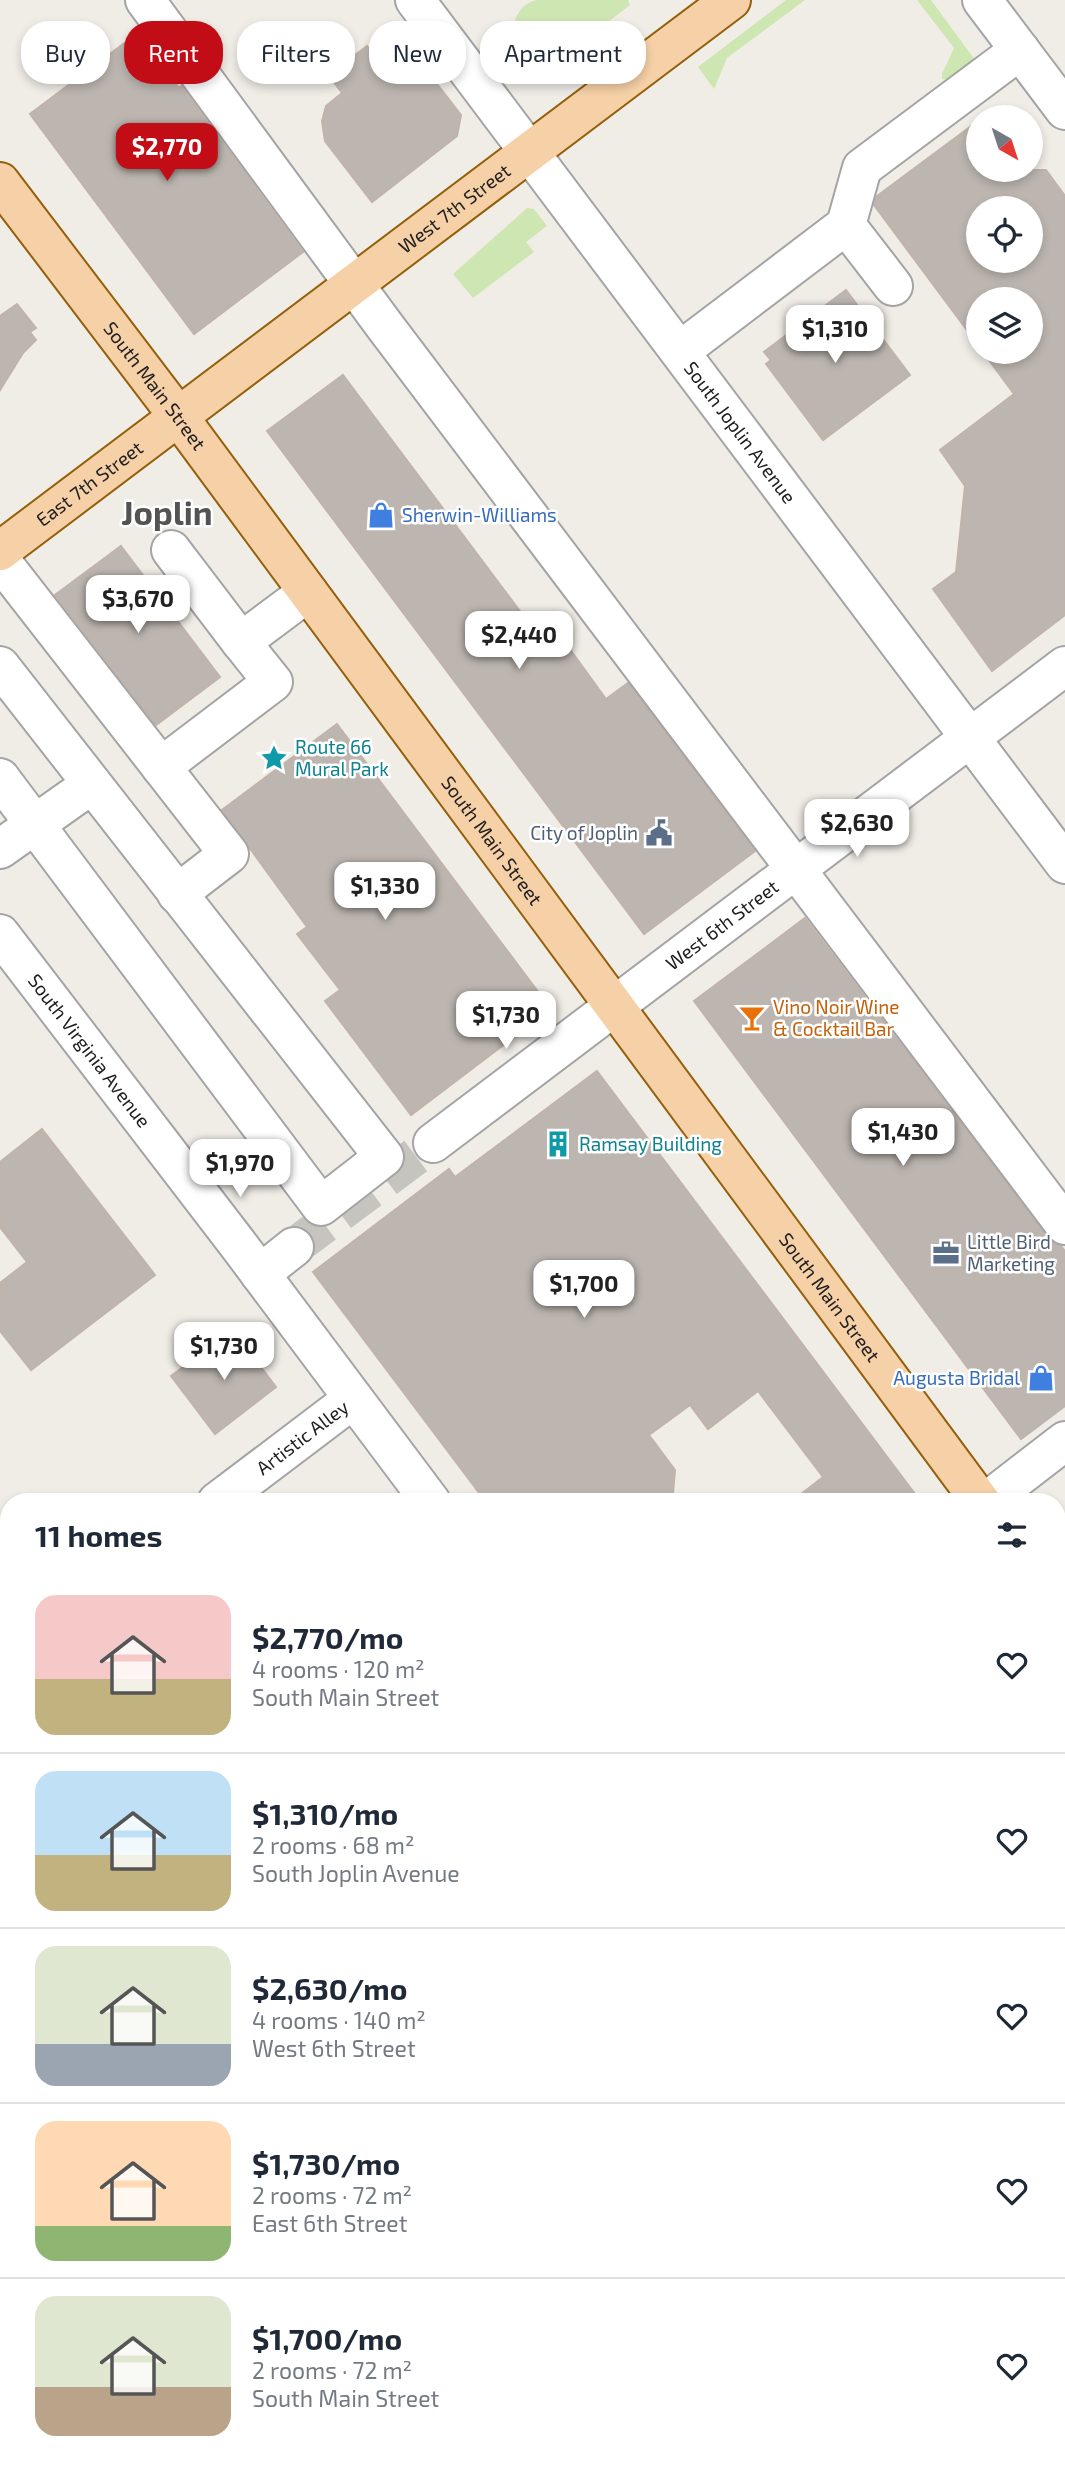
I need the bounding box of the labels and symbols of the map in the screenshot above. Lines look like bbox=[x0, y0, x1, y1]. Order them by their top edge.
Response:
north arrow bbox=[966, 105, 1043, 182]
pin: $2,770 bbox=[110, 124, 224, 183]
street label: West 7th Street bbox=[394, 159, 515, 258]
pin: $1,310 bbox=[778, 306, 892, 365]
street label: South Main Street bbox=[99, 317, 211, 454]
street label: South Joplin Avenue bbox=[680, 357, 801, 508]
street label: East 7th Street bbox=[31, 436, 147, 531]
district label: Joplin bbox=[121, 492, 213, 532]
shop icon: Sherwin-Williams bbox=[366, 500, 396, 530]
place label: Sherwin-Williams bbox=[402, 503, 557, 526]
pin: $3,670 bbox=[81, 576, 195, 635]
pin: $2,440 bbox=[462, 612, 576, 671]
place label: Route 66 Mural Park bbox=[295, 735, 389, 780]
place icon: Route 66 Mural Park bbox=[259, 743, 289, 773]
street label: South Main Street bbox=[437, 771, 548, 909]
pin: $2,630 bbox=[800, 800, 914, 859]
public building icon: City of Joplin bbox=[644, 818, 674, 848]
place label: City of Joplin bbox=[530, 821, 638, 844]
pin: $1,330 bbox=[328, 862, 442, 922]
street label: West 6th Street bbox=[661, 875, 783, 974]
street label: South Virginia Avenue bbox=[24, 969, 156, 1132]
pin: $1,730 bbox=[449, 992, 563, 1051]
place label: Vino Noir Wine & Cocktail Bar bbox=[773, 995, 899, 1040]
bar icon: Vino Noir Wine & Cocktail Bar bbox=[737, 1003, 767, 1033]
pin: $1,430 bbox=[846, 1108, 960, 1168]
building icon: Ramsay Building bbox=[543, 1129, 573, 1159]
place label: Ramsay Building bbox=[579, 1132, 722, 1155]
pin: $1,970 bbox=[183, 1140, 297, 1199]
street label: South Main Street bbox=[775, 1228, 885, 1366]
place label: Little Bird Marketing bbox=[967, 1230, 1055, 1275]
office icon: Little Bird Marketing bbox=[931, 1238, 961, 1268]
pin: $1,700 bbox=[527, 1260, 641, 1320]
pin: $1,730 bbox=[167, 1322, 281, 1382]
shop icon: Augusta Bridal bbox=[1026, 1363, 1056, 1393]
place label: Augusta Bridal bbox=[893, 1366, 1020, 1389]
street label: Artistic Alley bbox=[251, 1395, 353, 1479]

